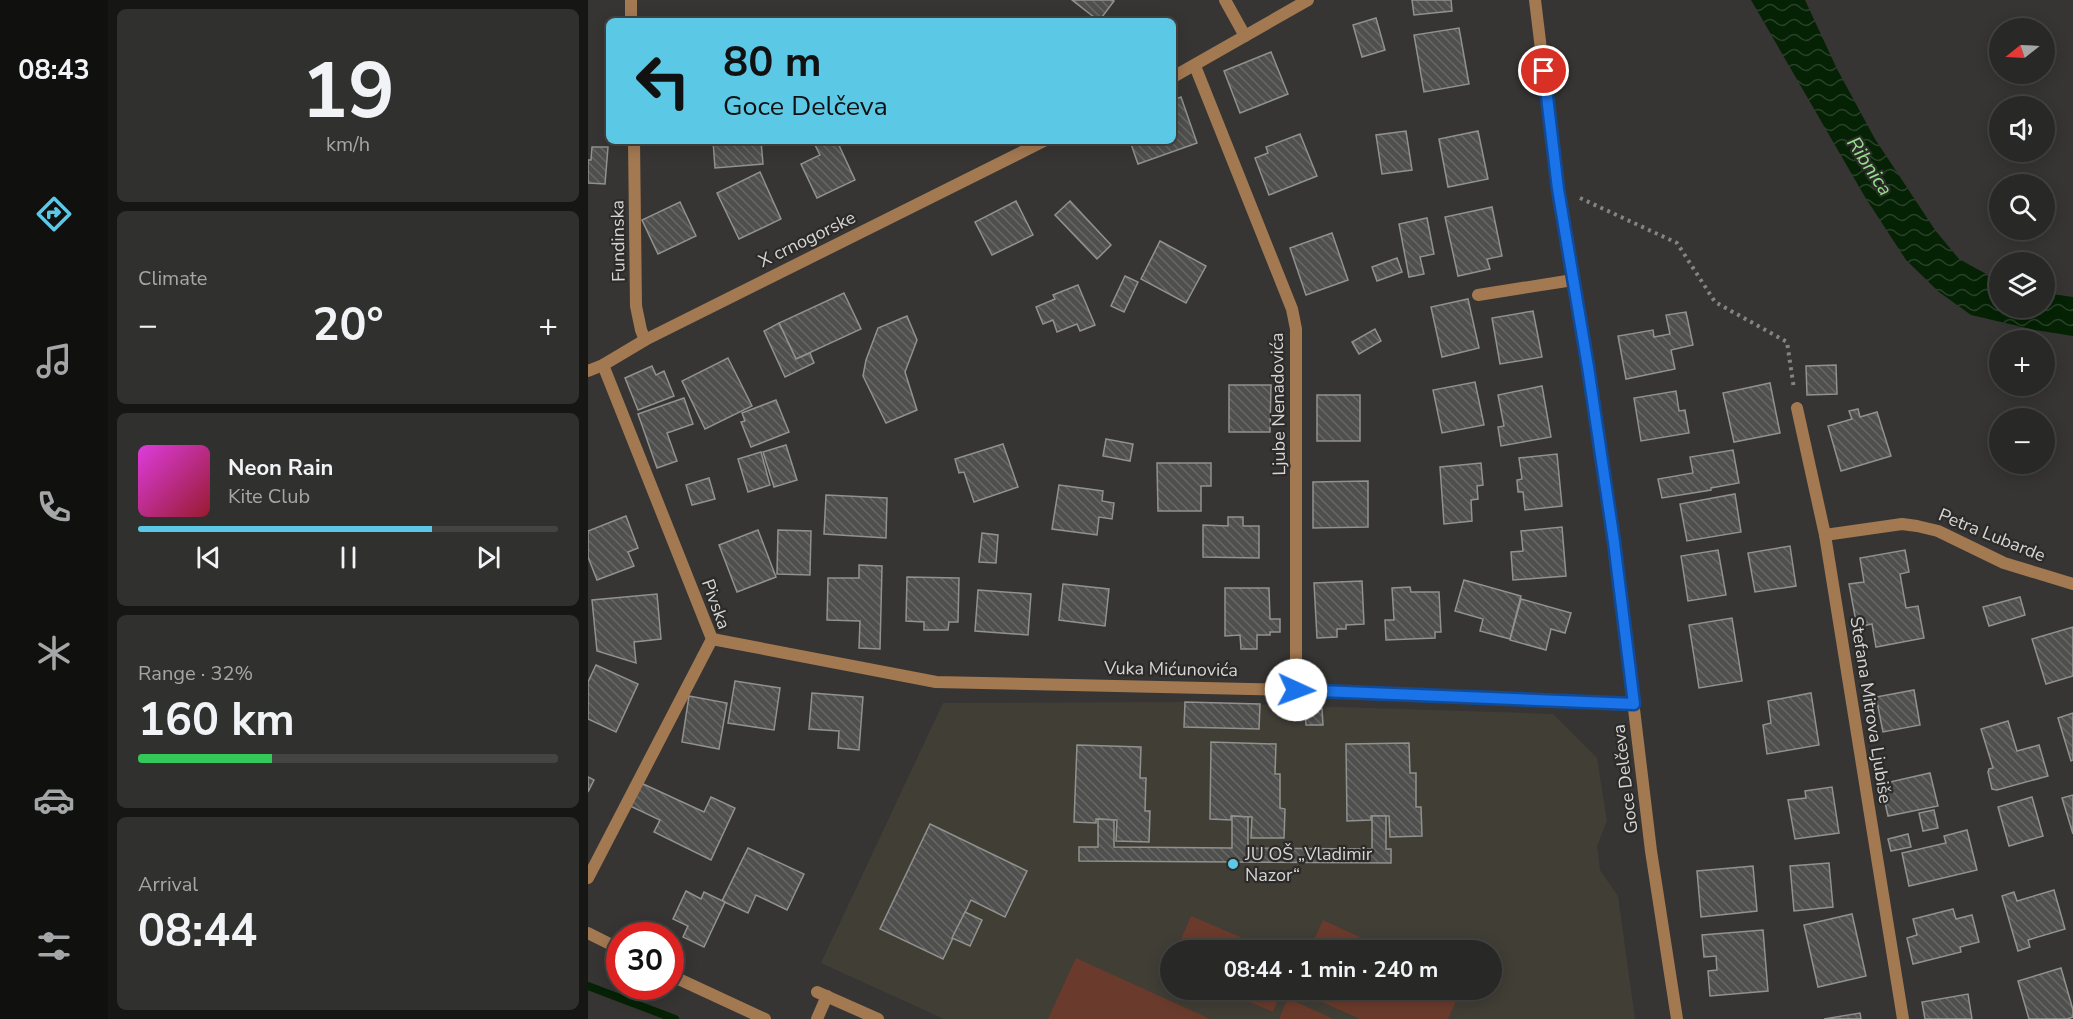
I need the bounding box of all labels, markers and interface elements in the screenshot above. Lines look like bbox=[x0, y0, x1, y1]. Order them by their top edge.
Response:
north arrow bbox=[1989, 18, 2055, 84]
map controls bbox=[1989, 18, 2055, 474]
text: 80 m bbox=[723, 34, 822, 91]
text: 19 bbox=[301, 38, 395, 145]
icon: left bbox=[624, 42, 702, 120]
pin bbox=[1518, 45, 1569, 96]
text: 08:43 bbox=[18, 52, 90, 89]
icon: arrive bbox=[1527, 54, 1560, 87]
text: Goce Delčeva bbox=[723, 88, 888, 125]
button: sound bbox=[1989, 96, 2055, 162]
text: km/h bbox=[326, 131, 370, 158]
water label: Ribnica bbox=[1840, 131, 1899, 201]
button: search bbox=[1989, 174, 2055, 240]
icon: directions bbox=[33, 193, 75, 235]
street label: Fundinska bbox=[605, 200, 631, 282]
street label: X crnogorske bbox=[754, 205, 860, 273]
button: layers bbox=[1989, 252, 2055, 318]
text: Climate bbox=[138, 265, 207, 292]
text: 20° bbox=[312, 295, 384, 356]
text: − bbox=[138, 303, 158, 348]
text: + bbox=[538, 303, 558, 348]
button: + bbox=[1989, 330, 2055, 396]
street label: Ljube Nenadovića bbox=[1265, 332, 1291, 476]
icon: music bbox=[33, 340, 75, 382]
button: − bbox=[1989, 408, 2055, 474]
text: Neon Rain bbox=[228, 453, 333, 483]
text: Kite Club bbox=[228, 483, 310, 510]
icon: phone bbox=[33, 486, 75, 528]
street label: Petra Lubarde bbox=[1935, 503, 2049, 567]
icon: previous bbox=[192, 541, 225, 574]
icon: pause bbox=[332, 541, 365, 574]
icon: next bbox=[472, 541, 505, 574]
street label: Pivska bbox=[696, 576, 736, 632]
street label: Stefana Mitrova Ljubiše bbox=[1844, 615, 1898, 805]
icon: climate bbox=[33, 632, 75, 674]
street label: Vuka Mićunovića bbox=[1103, 656, 1238, 682]
position arrow bbox=[1264, 658, 1328, 722]
text: Range · 32% bbox=[138, 660, 253, 687]
text: 160 km bbox=[138, 690, 295, 751]
street label: Goce Delčeva bbox=[1606, 723, 1644, 835]
icon: car bbox=[33, 779, 75, 821]
place label: JU OŠ „Vladimir Nazor“ bbox=[1244, 842, 1373, 887]
marker: JU OŠ „Vladimir Nazor“ bbox=[1226, 857, 1240, 871]
text: Arrival bbox=[138, 871, 198, 898]
text: 08:44 bbox=[138, 901, 257, 962]
speed limit sign: 30 bbox=[606, 922, 684, 1000]
icon: filters bbox=[33, 925, 75, 967]
text: 08:44 · 1 min · 240 m bbox=[1224, 955, 1438, 985]

